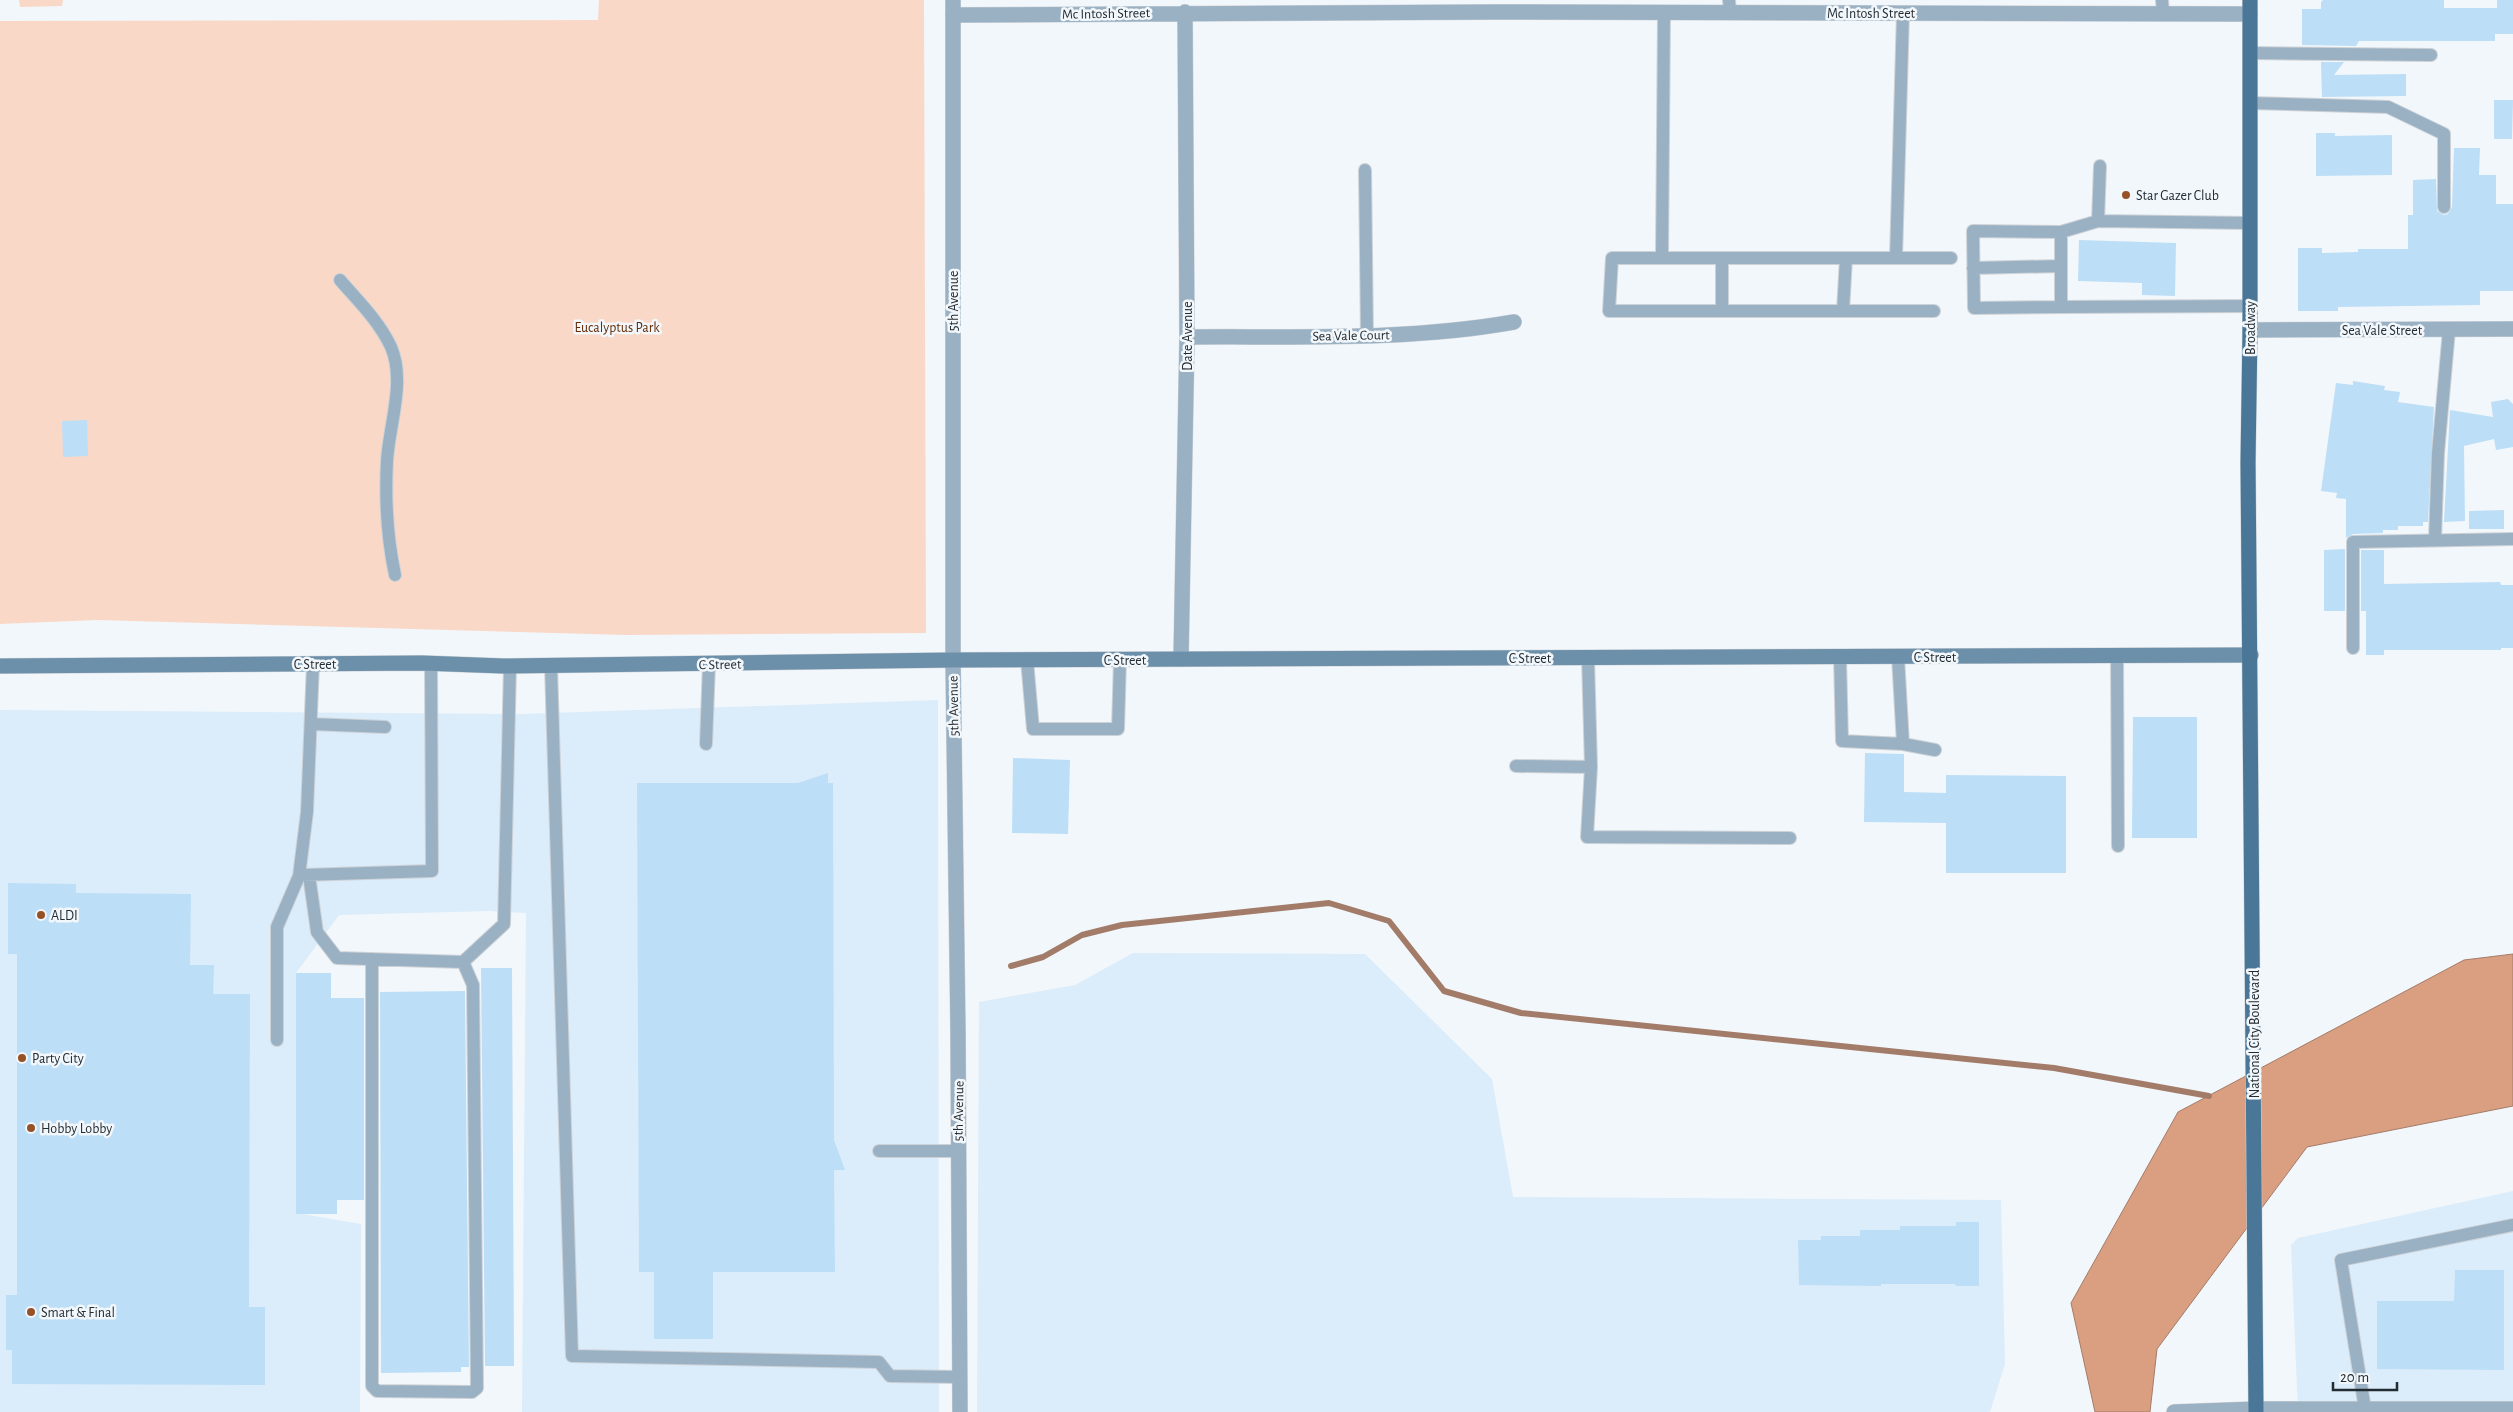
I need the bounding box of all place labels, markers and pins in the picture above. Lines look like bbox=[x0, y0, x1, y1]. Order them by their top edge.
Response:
marker: Star Gazer Club bbox=[2120, 189, 2132, 201]
place label: Star Gazer Club bbox=[2136, 189, 2219, 203]
marker: ALDI bbox=[35, 909, 47, 921]
place label: ALDI bbox=[51, 909, 78, 923]
marker: Party City bbox=[16, 1052, 28, 1064]
place label: Party City bbox=[32, 1052, 84, 1066]
marker: Hobby Lobby bbox=[25, 1122, 37, 1134]
place label: Hobby Lobby bbox=[41, 1122, 112, 1136]
marker: Smart & Final bbox=[25, 1306, 37, 1318]
place label: Smart & Final bbox=[41, 1306, 115, 1320]

